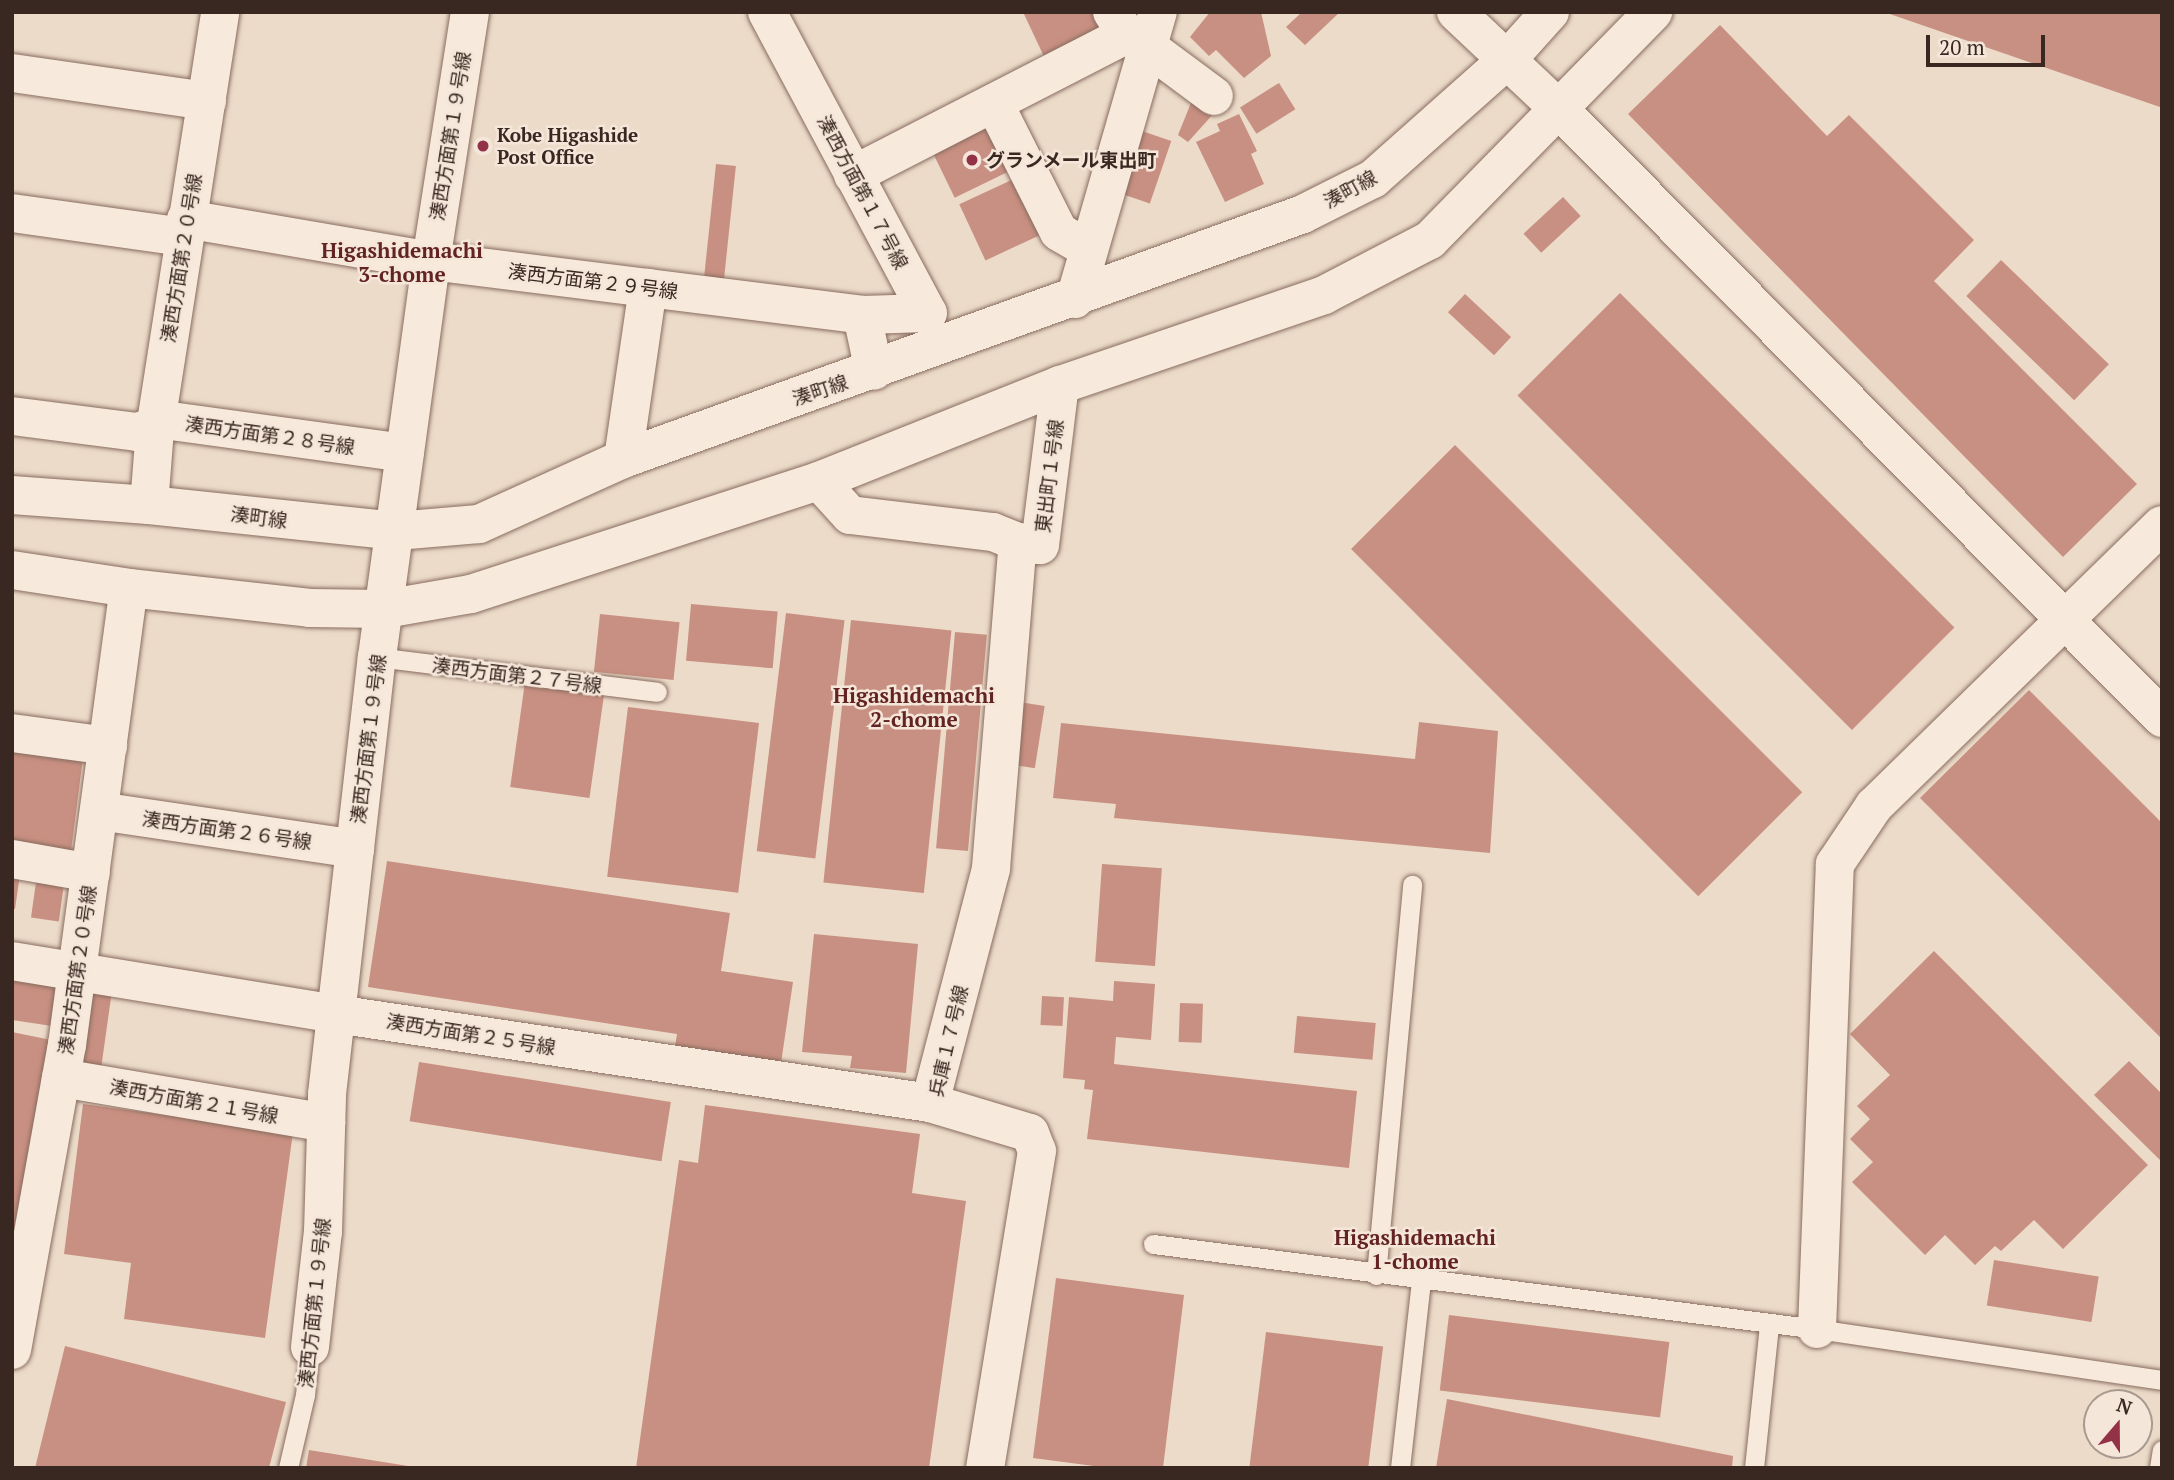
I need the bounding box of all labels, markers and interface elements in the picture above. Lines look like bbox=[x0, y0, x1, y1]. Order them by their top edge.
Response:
scale bar bbox=[1929, 21, 2048, 65]
text: 20 m bbox=[1939, 33, 1985, 61]
street label: 湊西方面第１９号線 bbox=[425, 50, 475, 222]
street label: 湊西方面第１７号線 bbox=[813, 111, 913, 273]
place label: Kobe Higashide Post Office bbox=[497, 124, 638, 168]
marker: Kobe Higashide Post Office bbox=[475, 138, 491, 154]
place label: グランメール東出町 bbox=[986, 149, 1157, 171]
marker: グランメール東出町 bbox=[964, 152, 980, 168]
street label: 湊町線 bbox=[1320, 165, 1380, 213]
street label: 湊西方面第２０号線 bbox=[156, 172, 206, 344]
district label: Higashidemachi 3-chome bbox=[321, 237, 483, 287]
street label: 湊西方面第２９号線 bbox=[507, 259, 679, 303]
street label: 湊町線 bbox=[789, 370, 851, 410]
street label: 湊西方面第２８号線 bbox=[184, 412, 356, 458]
street label: 東出町１号線 bbox=[1031, 418, 1067, 534]
street label: 湊町線 bbox=[229, 502, 289, 532]
street label: 湊西方面第１９号線 bbox=[346, 653, 390, 825]
street label: 湊西方面第２７号線 bbox=[431, 653, 603, 697]
district label: Higashidemachi 2-chome bbox=[833, 682, 995, 732]
street label: 湊西方面第２６号線 bbox=[141, 807, 313, 853]
street label: 湊西方面第２０号線 bbox=[54, 884, 100, 1056]
street label: 兵庫１７号線 bbox=[924, 983, 972, 1099]
street label: 湊西方面第２５号線 bbox=[385, 1009, 557, 1059]
street label: 湊西方面第２１号線 bbox=[108, 1075, 280, 1127]
street label: 湊西方面第１９号線 bbox=[294, 1217, 334, 1389]
district label: Higashidemachi 1-chome bbox=[1334, 1224, 1496, 1274]
north arrow bbox=[2083, 1389, 2153, 1459]
text: N bbox=[2114, 1391, 2136, 1420]

